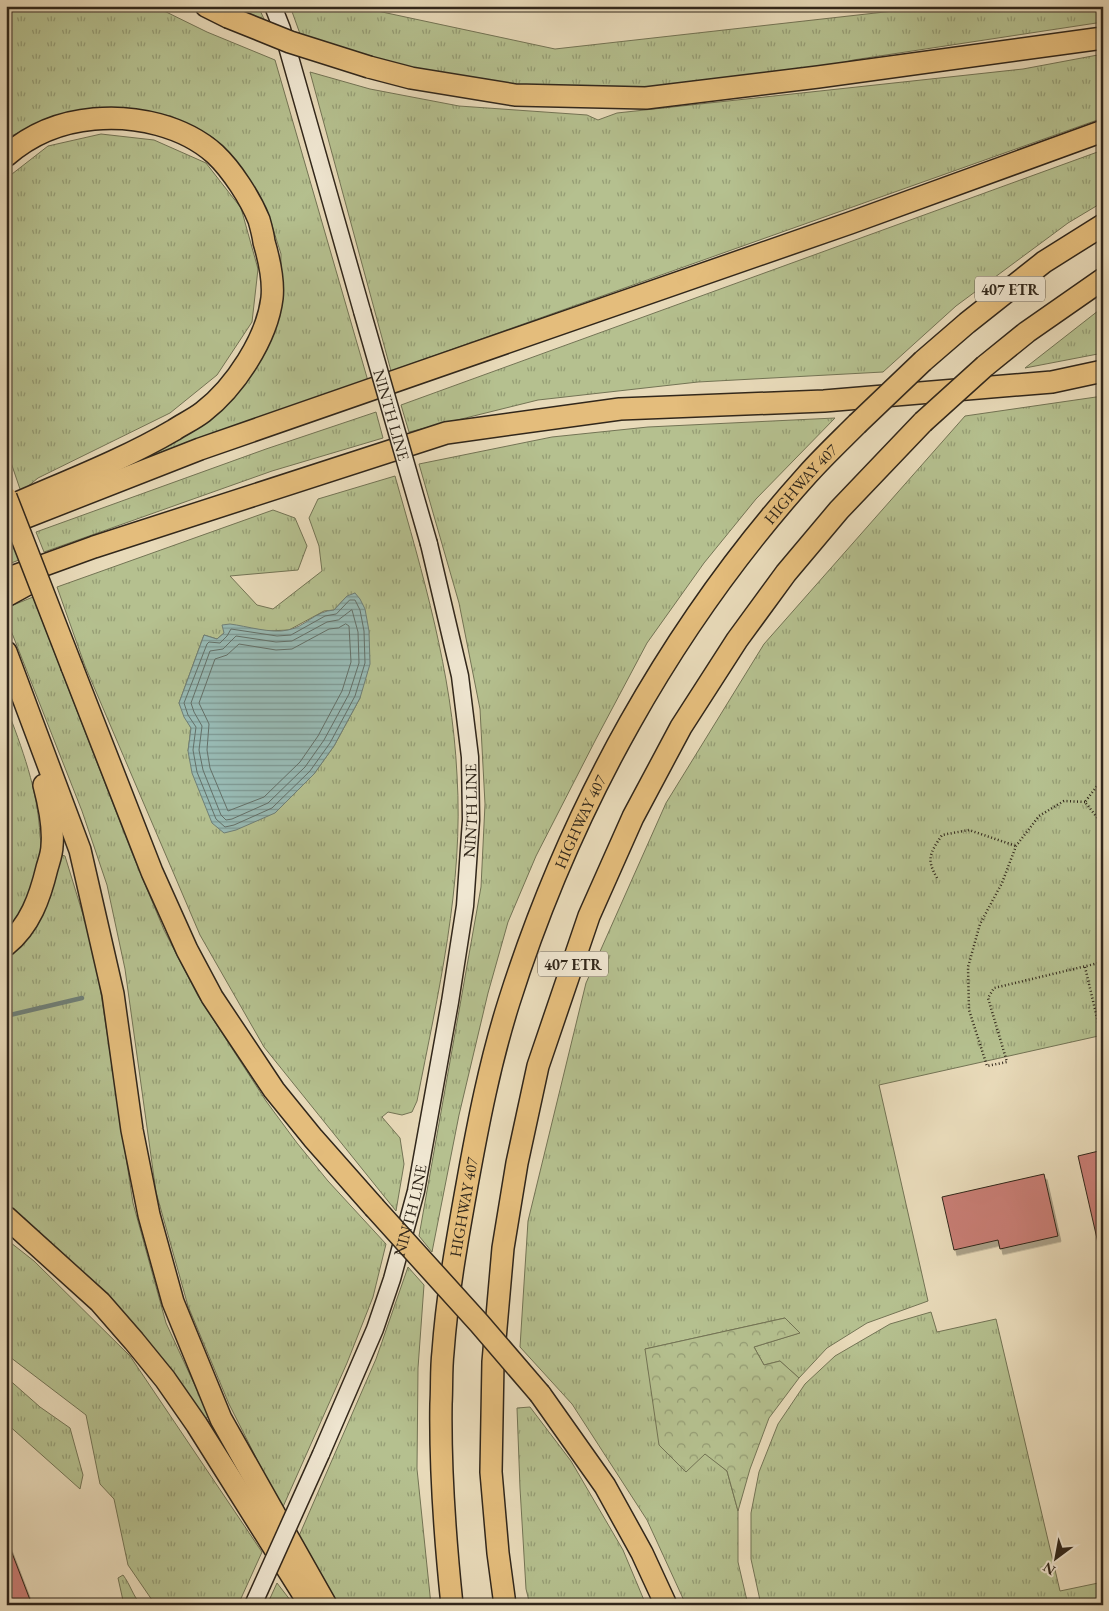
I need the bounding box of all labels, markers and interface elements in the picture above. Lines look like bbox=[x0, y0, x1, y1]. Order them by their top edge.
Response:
road number: 407 ETR bbox=[975, 276, 1045, 302]
street label: NINTH LINE bbox=[369, 367, 415, 463]
street label: HIGHWAY 407 bbox=[759, 439, 842, 528]
street label: NINTH LINE bbox=[458, 763, 482, 858]
street label: HIGHWAY 407 bbox=[549, 771, 611, 872]
road number: 407 ETR bbox=[538, 952, 608, 976]
street label: HIGHWAY 407 bbox=[444, 1155, 482, 1258]
street label: NINTH LINE bbox=[388, 1163, 431, 1259]
north arrow bbox=[1032, 1534, 1082, 1584]
text: N bbox=[1039, 1558, 1059, 1580]

